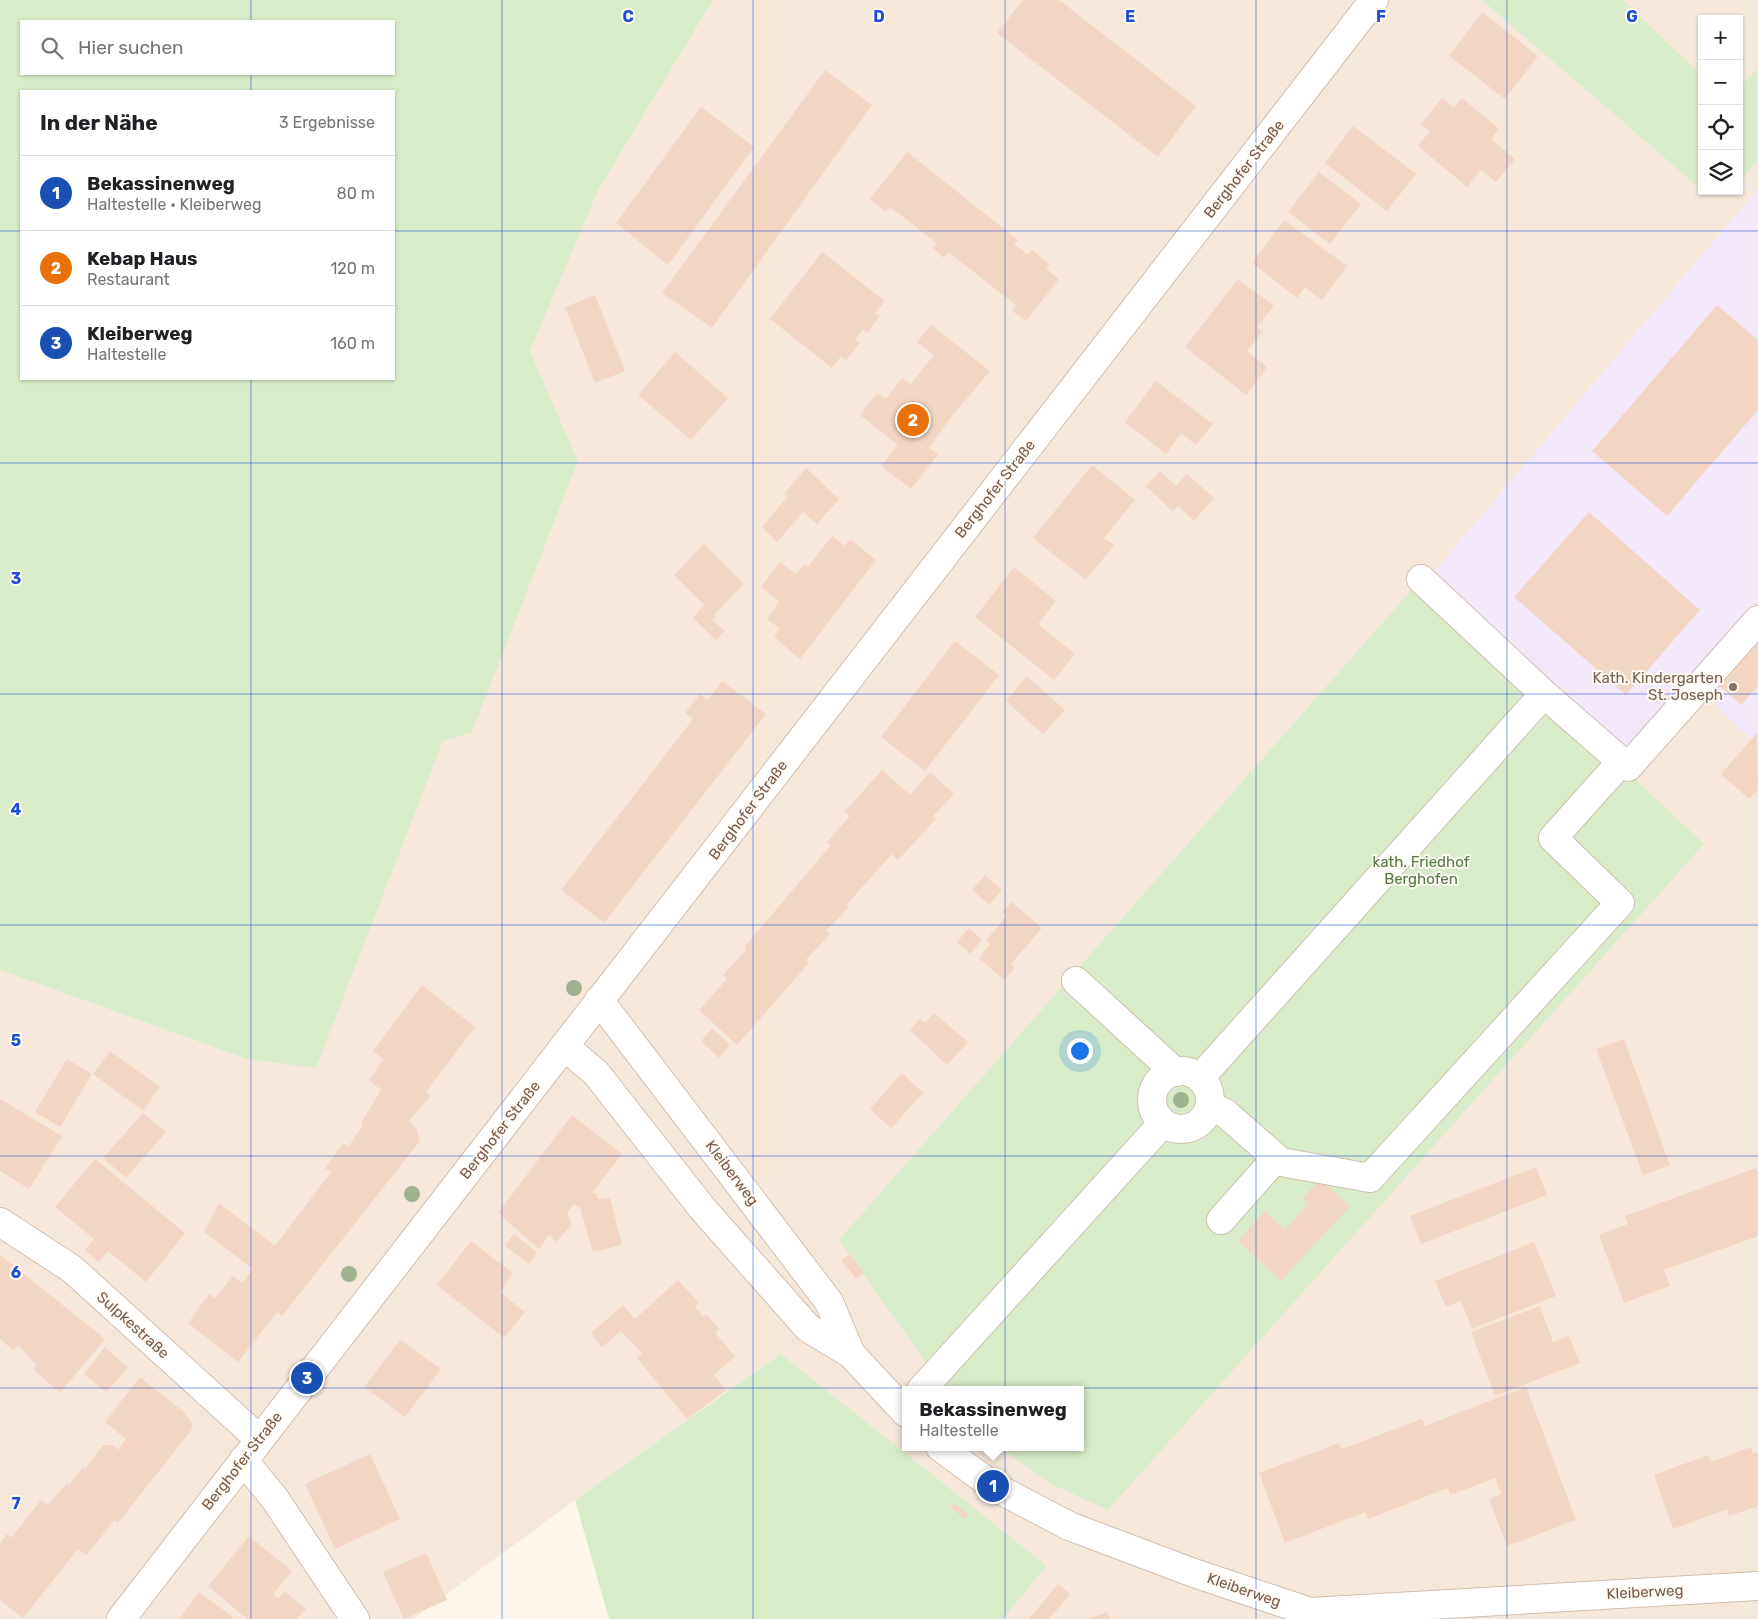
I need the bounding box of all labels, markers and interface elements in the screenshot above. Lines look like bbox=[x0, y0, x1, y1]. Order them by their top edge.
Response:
text: C bbox=[622, 7, 634, 26]
text: D bbox=[873, 7, 885, 26]
text: E bbox=[1125, 7, 1135, 26]
text: F bbox=[1376, 7, 1386, 26]
text: G bbox=[1626, 7, 1638, 26]
map controls bbox=[1698, 15, 1743, 195]
button: + bbox=[1698, 15, 1743, 60]
search box bbox=[20, 20, 395, 75]
icon: search bbox=[38, 34, 66, 62]
text: Hier suchen bbox=[78, 36, 184, 59]
button: − bbox=[1698, 60, 1743, 105]
button: locate bbox=[1698, 105, 1743, 150]
text: In der Nähe bbox=[40, 110, 158, 135]
text: 3 Ergebnisse bbox=[279, 113, 375, 132]
street label: Berghofer Straße bbox=[1200, 116, 1288, 222]
button: layers bbox=[1698, 150, 1743, 195]
text: Bekassinenweg bbox=[87, 172, 235, 195]
text: 1 bbox=[52, 184, 60, 203]
text: 80 m bbox=[337, 184, 375, 203]
text: Haltestelle · Kleiberweg bbox=[87, 195, 262, 214]
text: Kebap Haus bbox=[87, 247, 198, 270]
text: 2 bbox=[51, 259, 61, 278]
text: 120 m bbox=[330, 259, 375, 278]
text: Restaurant bbox=[87, 270, 170, 289]
text: Kleiberweg bbox=[87, 322, 193, 345]
text: 3 bbox=[51, 334, 61, 353]
text: 160 m bbox=[330, 334, 375, 353]
text: Haltestelle bbox=[87, 345, 166, 364]
pin: 2 bbox=[897, 401, 929, 439]
street label: Berghofer Straße bbox=[951, 436, 1039, 542]
text: 3 bbox=[11, 569, 21, 588]
place label: Kath. Kindergarten St. Joseph bbox=[1593, 669, 1723, 704]
marker: Kath. Kindergarten St. Joseph bbox=[1727, 681, 1739, 693]
street label: Berghofer Straße bbox=[705, 757, 791, 863]
text: 4 bbox=[11, 800, 22, 819]
park label: kath. Friedhof Berghofen bbox=[1373, 853, 1470, 888]
text: 5 bbox=[11, 1031, 21, 1050]
your location bbox=[1067, 1038, 1093, 1064]
street label: Berghofer Straße bbox=[456, 1077, 544, 1183]
street label: Kleiberweg bbox=[702, 1137, 762, 1209]
text: 6 bbox=[11, 1263, 21, 1282]
street label: Sulpkestraße bbox=[93, 1288, 173, 1362]
pin: 3 bbox=[291, 1359, 323, 1397]
popup bbox=[902, 1386, 1084, 1451]
text: Bekassinenweg bbox=[919, 1398, 1067, 1421]
street label: Berghofer Straße bbox=[198, 1408, 286, 1514]
text: Haltestelle bbox=[919, 1421, 999, 1440]
pin: 1 bbox=[977, 1467, 1009, 1505]
text: 7 bbox=[11, 1494, 21, 1513]
street label: Kleiberweg bbox=[1205, 1569, 1283, 1611]
street label: Kleiberweg bbox=[1606, 1581, 1684, 1603]

